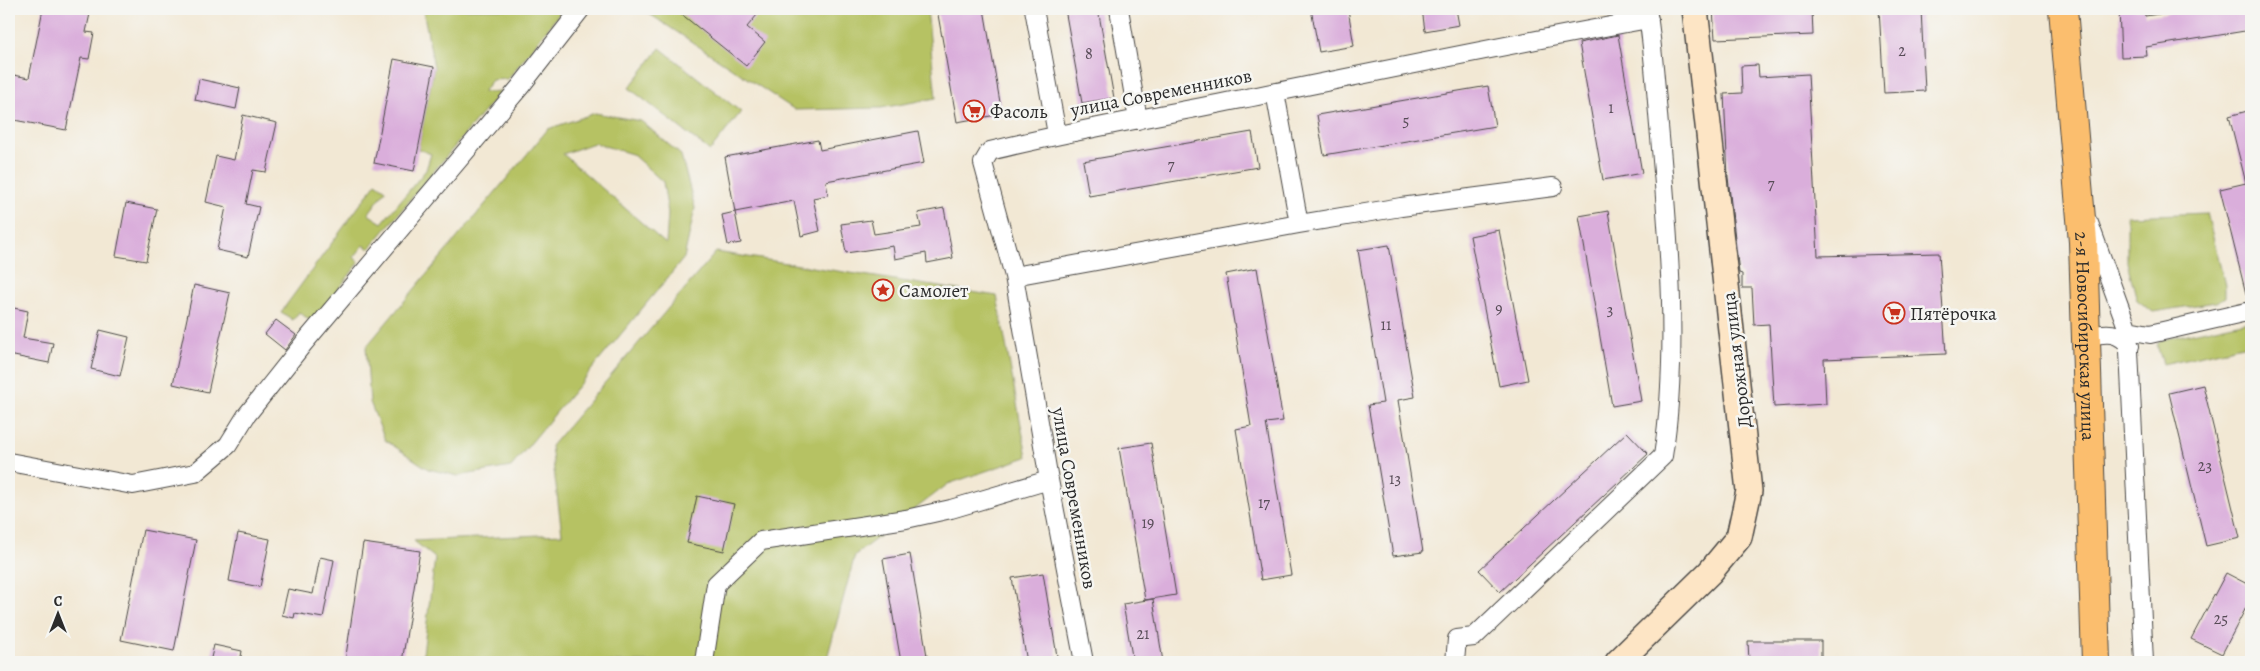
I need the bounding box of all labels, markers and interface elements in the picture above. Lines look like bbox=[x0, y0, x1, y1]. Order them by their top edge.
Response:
house number: 2 bbox=[1898, 40, 1906, 62]
house number: 8 bbox=[1085, 43, 1093, 65]
street label: улица Современников bbox=[1067, 63, 1254, 123]
house number: 1 bbox=[1608, 97, 1614, 119]
supermarket icon: Фасоль bbox=[962, 99, 986, 123]
place label: Фасоль bbox=[990, 99, 1047, 125]
house number: 5 bbox=[1403, 110, 1410, 132]
house number: 7 bbox=[1168, 154, 1175, 176]
house number: 7 bbox=[1768, 173, 1775, 195]
street label: 2-я Новосибирская улица bbox=[2068, 230, 2101, 441]
place icon: Самолет bbox=[871, 278, 895, 302]
place label: Самолет bbox=[899, 278, 969, 304]
street label: Дорожная улица bbox=[1716, 290, 1758, 429]
house number: 9 bbox=[1495, 298, 1503, 320]
house number: 3 bbox=[1607, 299, 1613, 321]
supermarket icon: Пятёрочка bbox=[1882, 301, 1906, 325]
place label: Пятёрочка bbox=[1910, 301, 1997, 327]
house number: 11 bbox=[1381, 314, 1392, 336]
street label: улица Современников bbox=[1045, 404, 1103, 591]
house number: 23 bbox=[2198, 455, 2212, 477]
house number: 13 bbox=[1389, 468, 1401, 490]
house number: 17 bbox=[1258, 492, 1270, 514]
house number: 19 bbox=[1142, 512, 1154, 534]
north arrow bbox=[32, 588, 82, 638]
text: С bbox=[54, 592, 63, 611]
house number: 25 bbox=[2214, 608, 2228, 630]
house number: 21 bbox=[1136, 623, 1150, 645]

